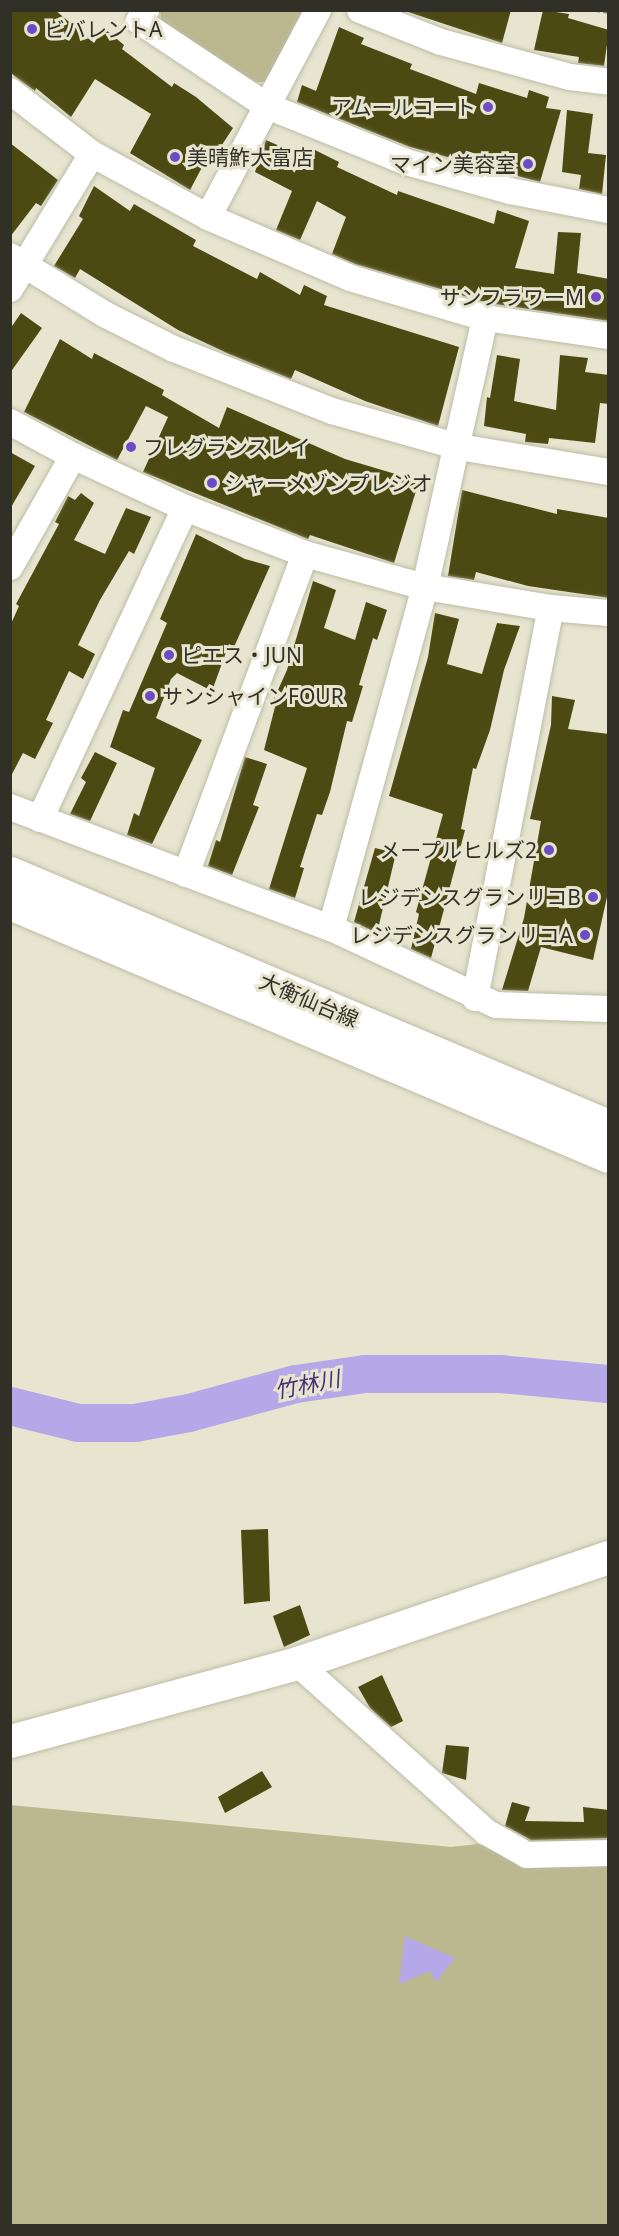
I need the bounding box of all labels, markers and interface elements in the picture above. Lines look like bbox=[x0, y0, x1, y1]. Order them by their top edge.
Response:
place label: ビバレントA bbox=[44, 16, 162, 42]
marker: ビバレントA bbox=[25, 22, 39, 36]
place label: アムールコート bbox=[329, 94, 476, 120]
marker: アムールコート bbox=[481, 100, 495, 114]
place label: 美晴鮓大富店 bbox=[187, 144, 313, 170]
marker: 美晴鮓大富店 bbox=[168, 150, 182, 164]
place label: マイン美容室 bbox=[390, 151, 516, 177]
marker: マイン美容室 bbox=[521, 157, 535, 171]
place label: サンフラワーM bbox=[439, 284, 584, 310]
marker: サンフラワーM bbox=[589, 290, 603, 304]
place label: フレグランスレイ bbox=[143, 434, 311, 460]
marker: フレグランスレイ bbox=[124, 440, 138, 454]
place label: シャーメゾンプレジオ bbox=[224, 470, 434, 496]
marker: シャーメゾンプレジオ bbox=[205, 476, 219, 490]
place label: ピエス・JUN bbox=[181, 642, 302, 668]
marker: ピエス・JUN bbox=[162, 648, 176, 662]
place label: サンシャインFOUR bbox=[162, 683, 344, 709]
marker: サンシャインFOUR bbox=[143, 689, 157, 703]
place label: メープルヒルズ2 bbox=[378, 837, 537, 863]
marker: メープルヒルズ2 bbox=[542, 843, 556, 857]
place label: レジデンスグランリコB bbox=[357, 884, 581, 910]
marker: レジデンスグランリコB bbox=[586, 890, 600, 904]
place label: レジデンスグランリコA bbox=[350, 922, 573, 948]
marker: レジデンスグランリコA bbox=[578, 928, 592, 942]
street label: 大衡仙台線 bbox=[256, 968, 362, 1032]
water label: 竹林川 bbox=[272, 1365, 342, 1403]

